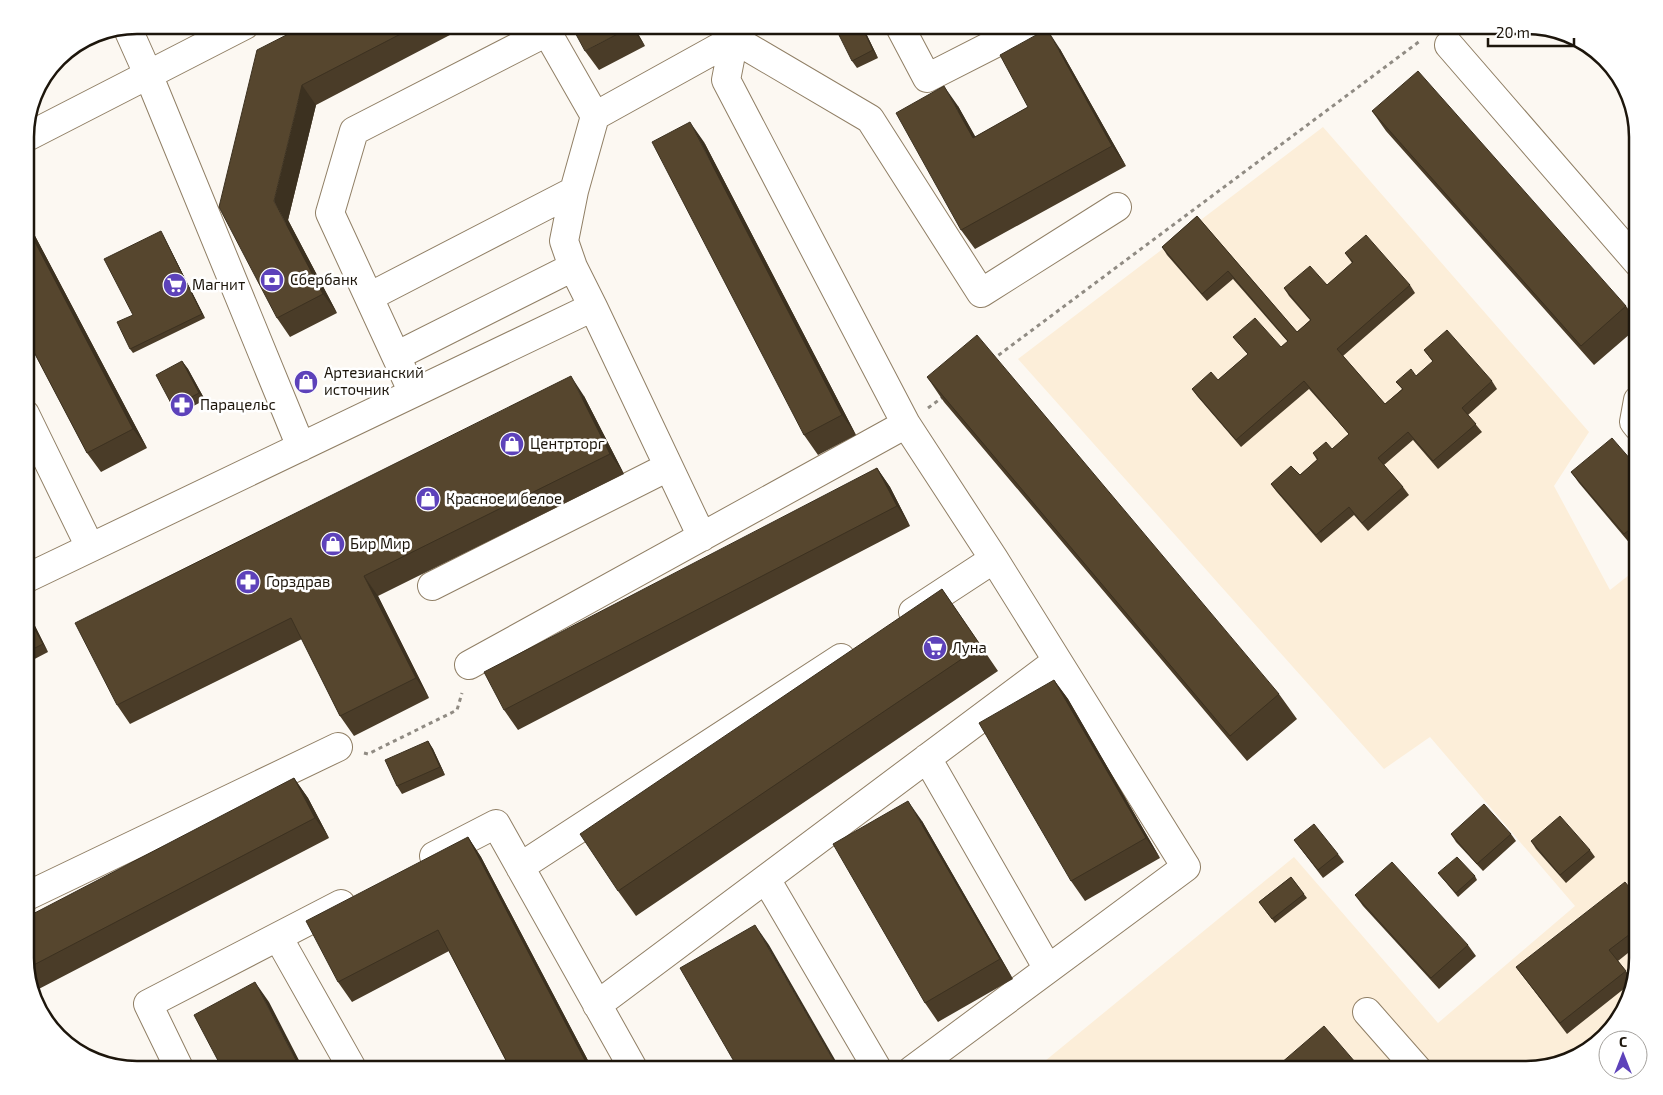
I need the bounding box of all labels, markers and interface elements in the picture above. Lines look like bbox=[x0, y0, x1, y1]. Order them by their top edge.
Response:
scale bar bbox=[1488, 15, 1574, 47]
text: 20 m bbox=[1496, 23, 1530, 41]
bank icon: Сбербанк bbox=[259, 267, 285, 293]
place label: Сбербанк bbox=[290, 270, 358, 288]
supermarket icon: Магнит bbox=[162, 272, 188, 298]
place label: Магнит bbox=[192, 275, 245, 293]
place label: Артезианский источник bbox=[324, 363, 424, 398]
shop icon: Артезианский источник bbox=[293, 369, 319, 395]
pharmacy icon: Парацельс bbox=[169, 392, 195, 418]
place label: Парацельс bbox=[200, 395, 276, 413]
shop icon: Центрторг bbox=[499, 431, 525, 457]
place label: Центрторг bbox=[530, 434, 605, 452]
shop icon: Красное и белое bbox=[415, 486, 441, 512]
place label: Красное и белое bbox=[446, 489, 562, 507]
shop icon: Бир Мир bbox=[320, 531, 346, 557]
place label: Бир Мир bbox=[350, 534, 411, 552]
pharmacy icon: Горздрав bbox=[235, 569, 261, 595]
place label: Горздрав bbox=[266, 572, 330, 590]
supermarket icon: Луна bbox=[922, 635, 948, 661]
place label: Луна bbox=[952, 638, 987, 657]
north arrow bbox=[1598, 1030, 1648, 1080]
text: С bbox=[1619, 1033, 1627, 1050]

